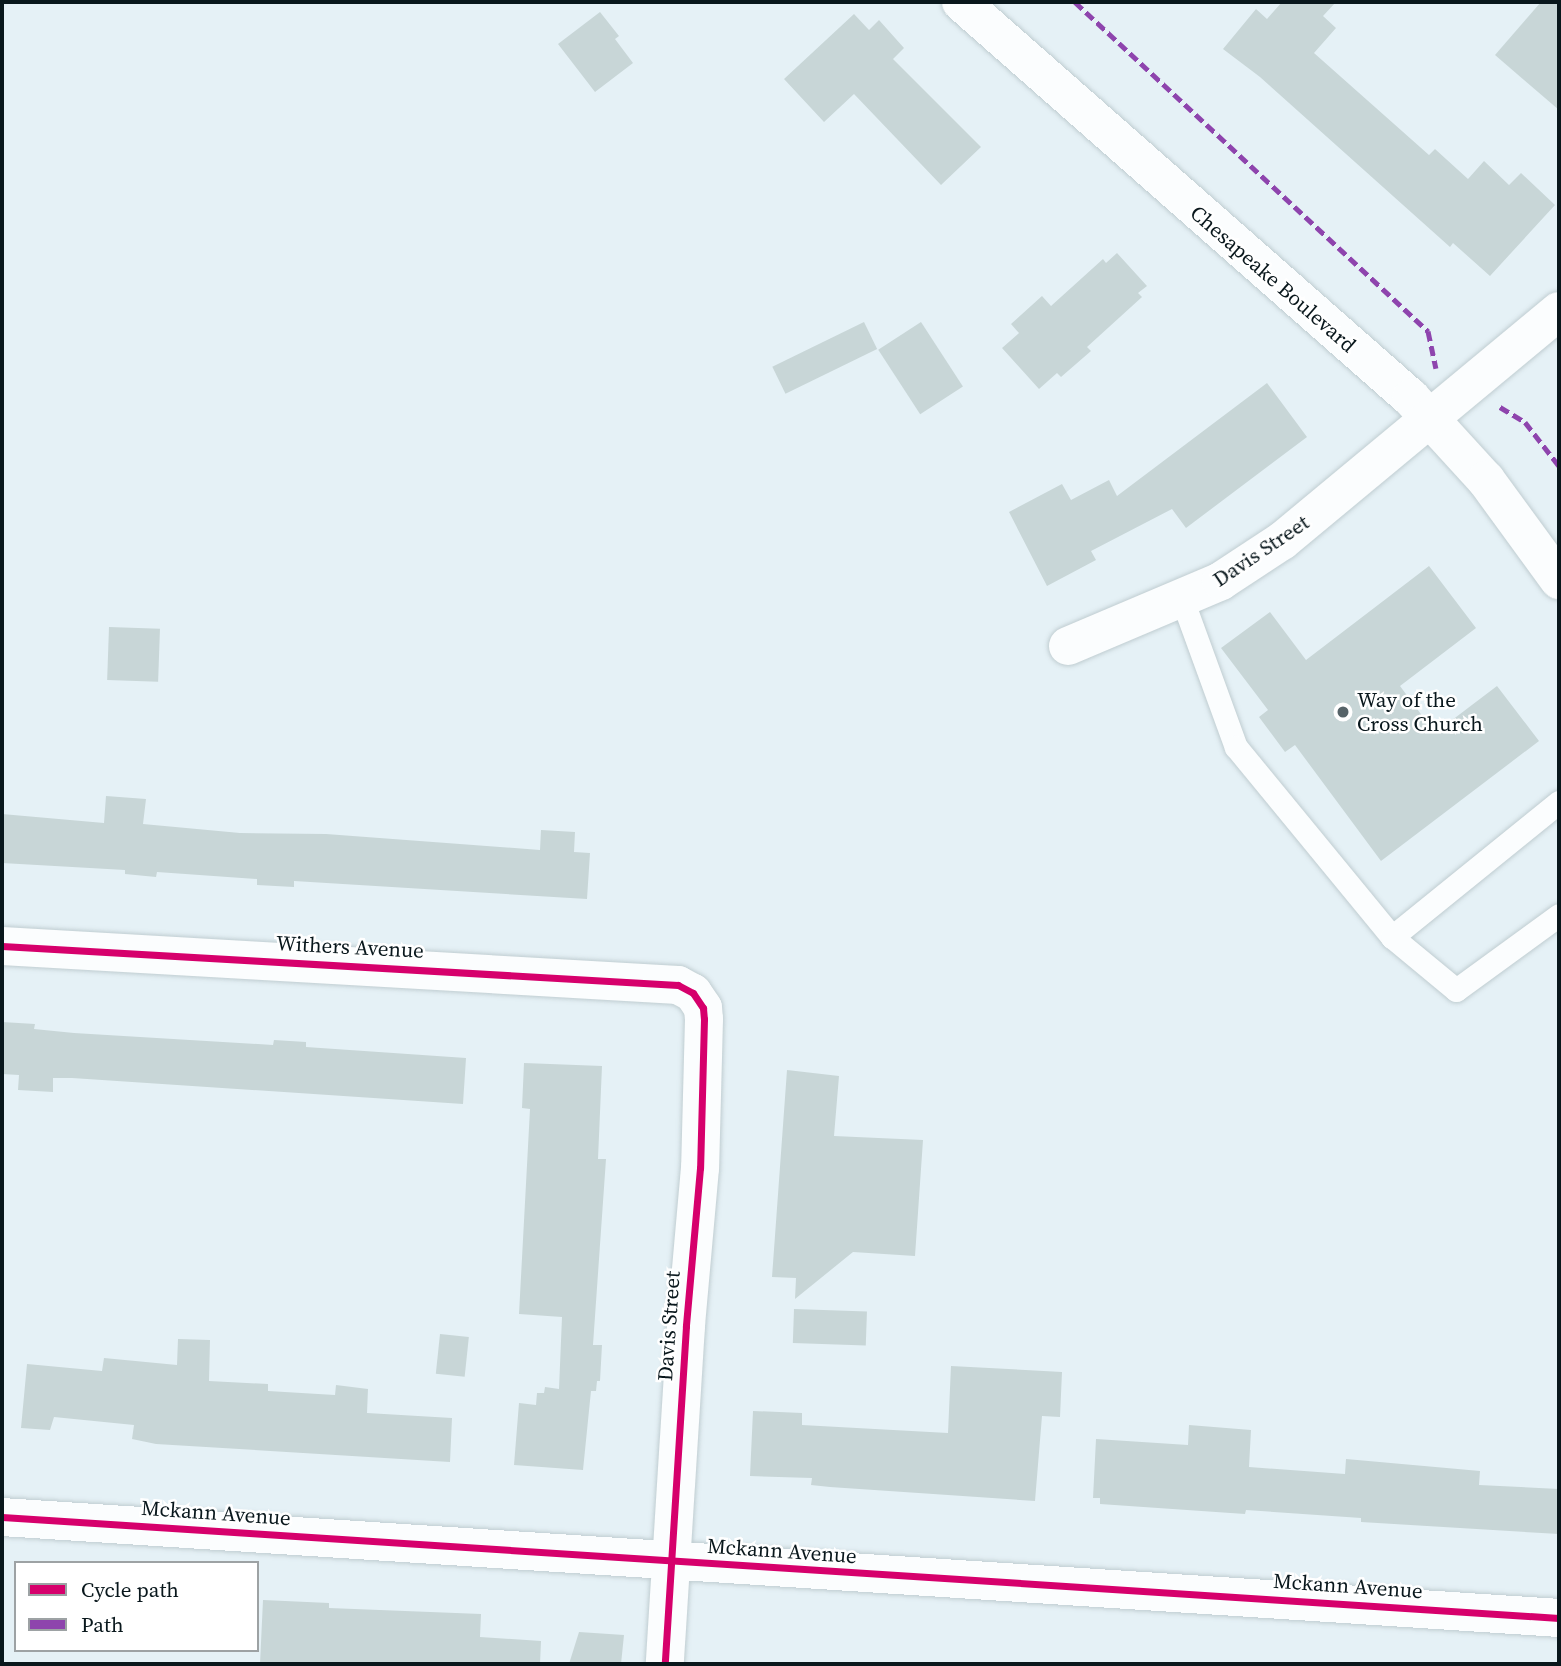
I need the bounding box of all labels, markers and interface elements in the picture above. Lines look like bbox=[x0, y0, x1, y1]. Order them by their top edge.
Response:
street label: Chesapeake Boulevard bbox=[1185, 200, 1361, 358]
street label: Davis Street bbox=[1208, 510, 1314, 592]
place label: Way of the Cross Church bbox=[1357, 687, 1483, 737]
marker: Way of the Cross Church bbox=[1335, 704, 1351, 720]
street label: Withers Avenue bbox=[276, 931, 424, 963]
street label: Davis Street bbox=[653, 1270, 685, 1382]
street label: Mckann Avenue bbox=[140, 1495, 292, 1531]
street label: Mckann Avenue bbox=[706, 1533, 858, 1569]
legend bbox=[14, 1561, 259, 1652]
street label: Mckann Avenue bbox=[1272, 1568, 1424, 1604]
text: Cycle path bbox=[81, 1575, 179, 1604]
text: Path bbox=[81, 1610, 124, 1639]

